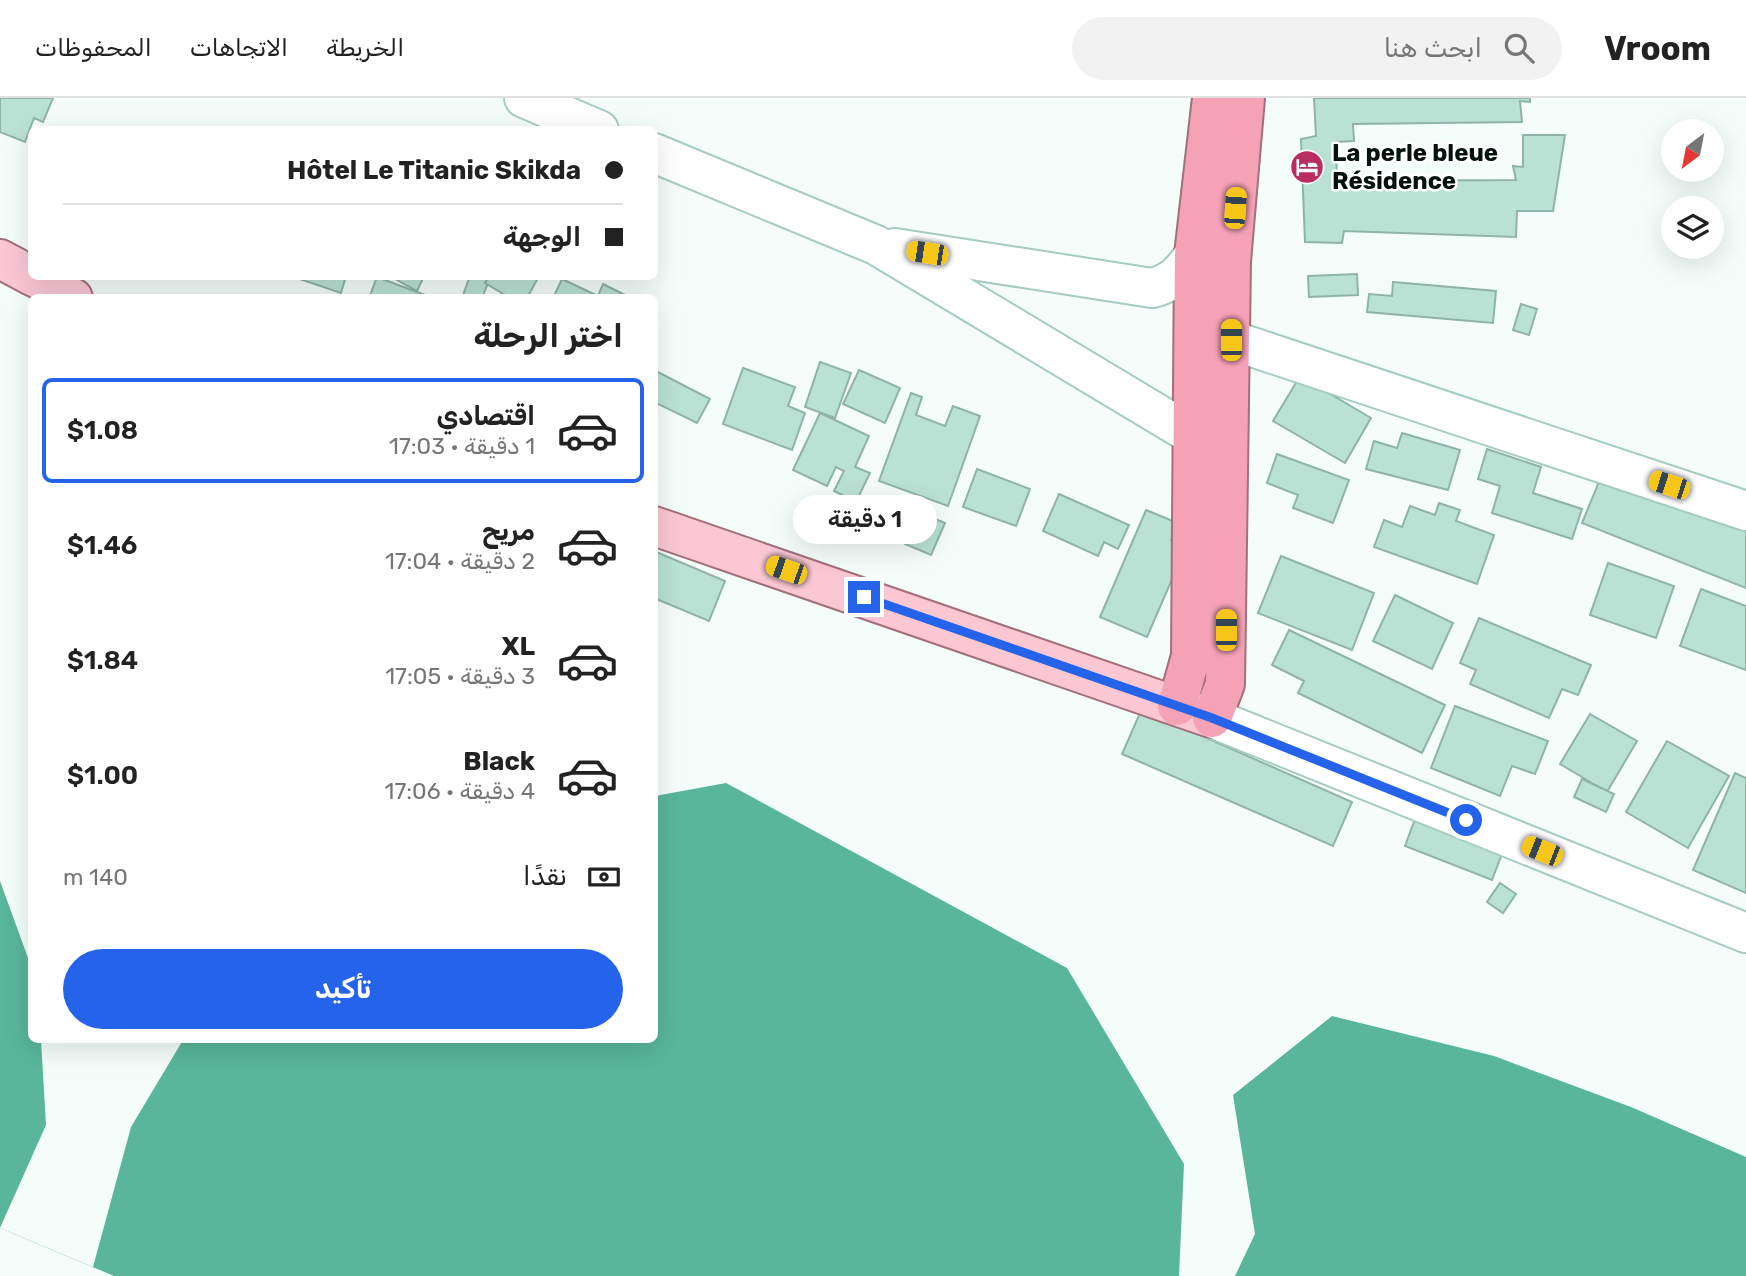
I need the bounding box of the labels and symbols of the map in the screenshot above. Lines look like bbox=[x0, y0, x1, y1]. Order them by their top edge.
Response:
north arrow bbox=[1661, 119, 1724, 182]
place label: La perle bleue Résidence bbox=[1332, 139, 1498, 195]
hotel icon: La perle bleue Résidence bbox=[1288, 148, 1326, 186]
car bbox=[1224, 186, 1247, 230]
car bbox=[905, 239, 950, 267]
car bbox=[1221, 319, 1242, 361]
car bbox=[1646, 469, 1693, 501]
callout: 1 دقيقة bbox=[792, 496, 936, 545]
car bbox=[763, 553, 810, 587]
route end bbox=[848, 581, 880, 613]
car bbox=[1216, 609, 1237, 651]
route start bbox=[1450, 804, 1482, 836]
car bbox=[1519, 833, 1566, 869]

